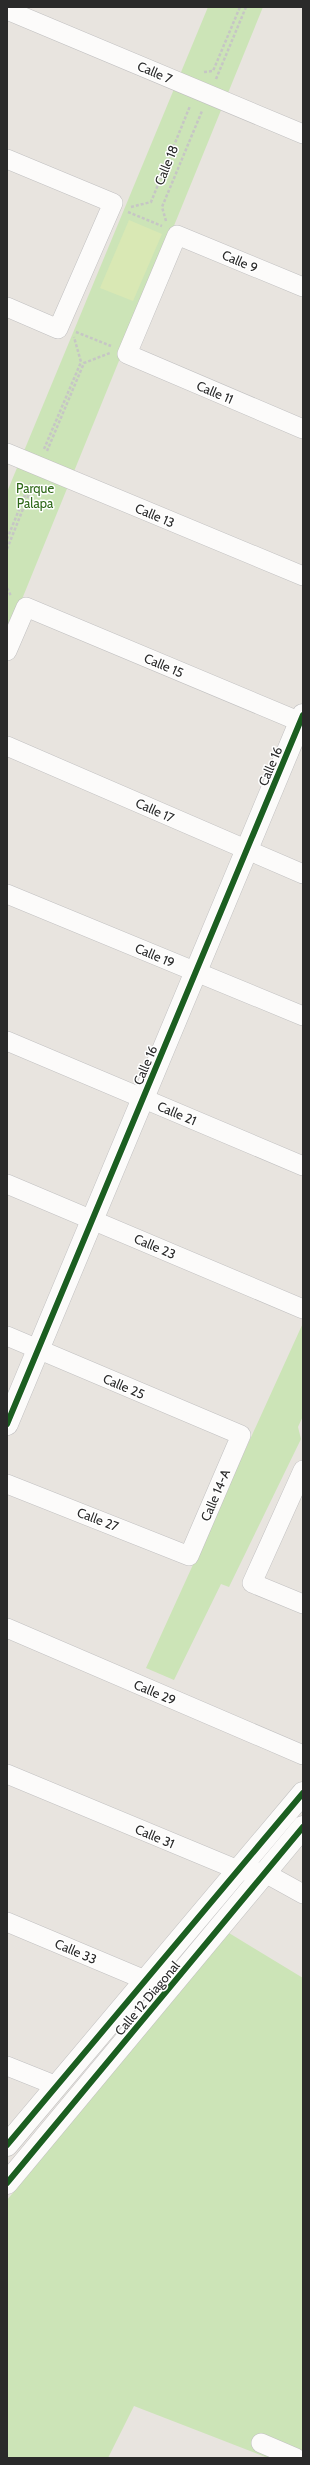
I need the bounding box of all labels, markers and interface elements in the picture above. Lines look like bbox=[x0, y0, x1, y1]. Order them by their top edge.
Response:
street label: Calle 7 bbox=[135, 58, 175, 87]
street label: Calle 18 bbox=[151, 142, 181, 187]
street label: Calle 9 bbox=[220, 246, 260, 276]
street label: Calle 11 bbox=[194, 377, 236, 407]
park label: Parque Palapa bbox=[16, 480, 54, 511]
street label: Calle 13 bbox=[133, 500, 177, 530]
street label: Calle 15 bbox=[142, 650, 186, 680]
street label: Calle 16 bbox=[255, 744, 285, 788]
street label: Calle 17 bbox=[133, 794, 177, 826]
street label: Calle 19 bbox=[133, 940, 177, 970]
street label: Calle 16 bbox=[130, 1043, 160, 1087]
street label: Calle 21 bbox=[155, 1098, 199, 1128]
street label: Calle 23 bbox=[132, 1230, 178, 1262]
street label: Calle 25 bbox=[101, 1370, 147, 1402]
street label: Calle 14-A bbox=[197, 1466, 233, 1524]
street label: Calle 27 bbox=[75, 1504, 121, 1534]
street label: Calle 29 bbox=[132, 1676, 178, 1708]
street label: Calle 31 bbox=[133, 1821, 177, 1851]
street label: Calle 33 bbox=[53, 1935, 99, 1967]
street label: Calle 12 Diagonal bbox=[111, 1957, 183, 2039]

